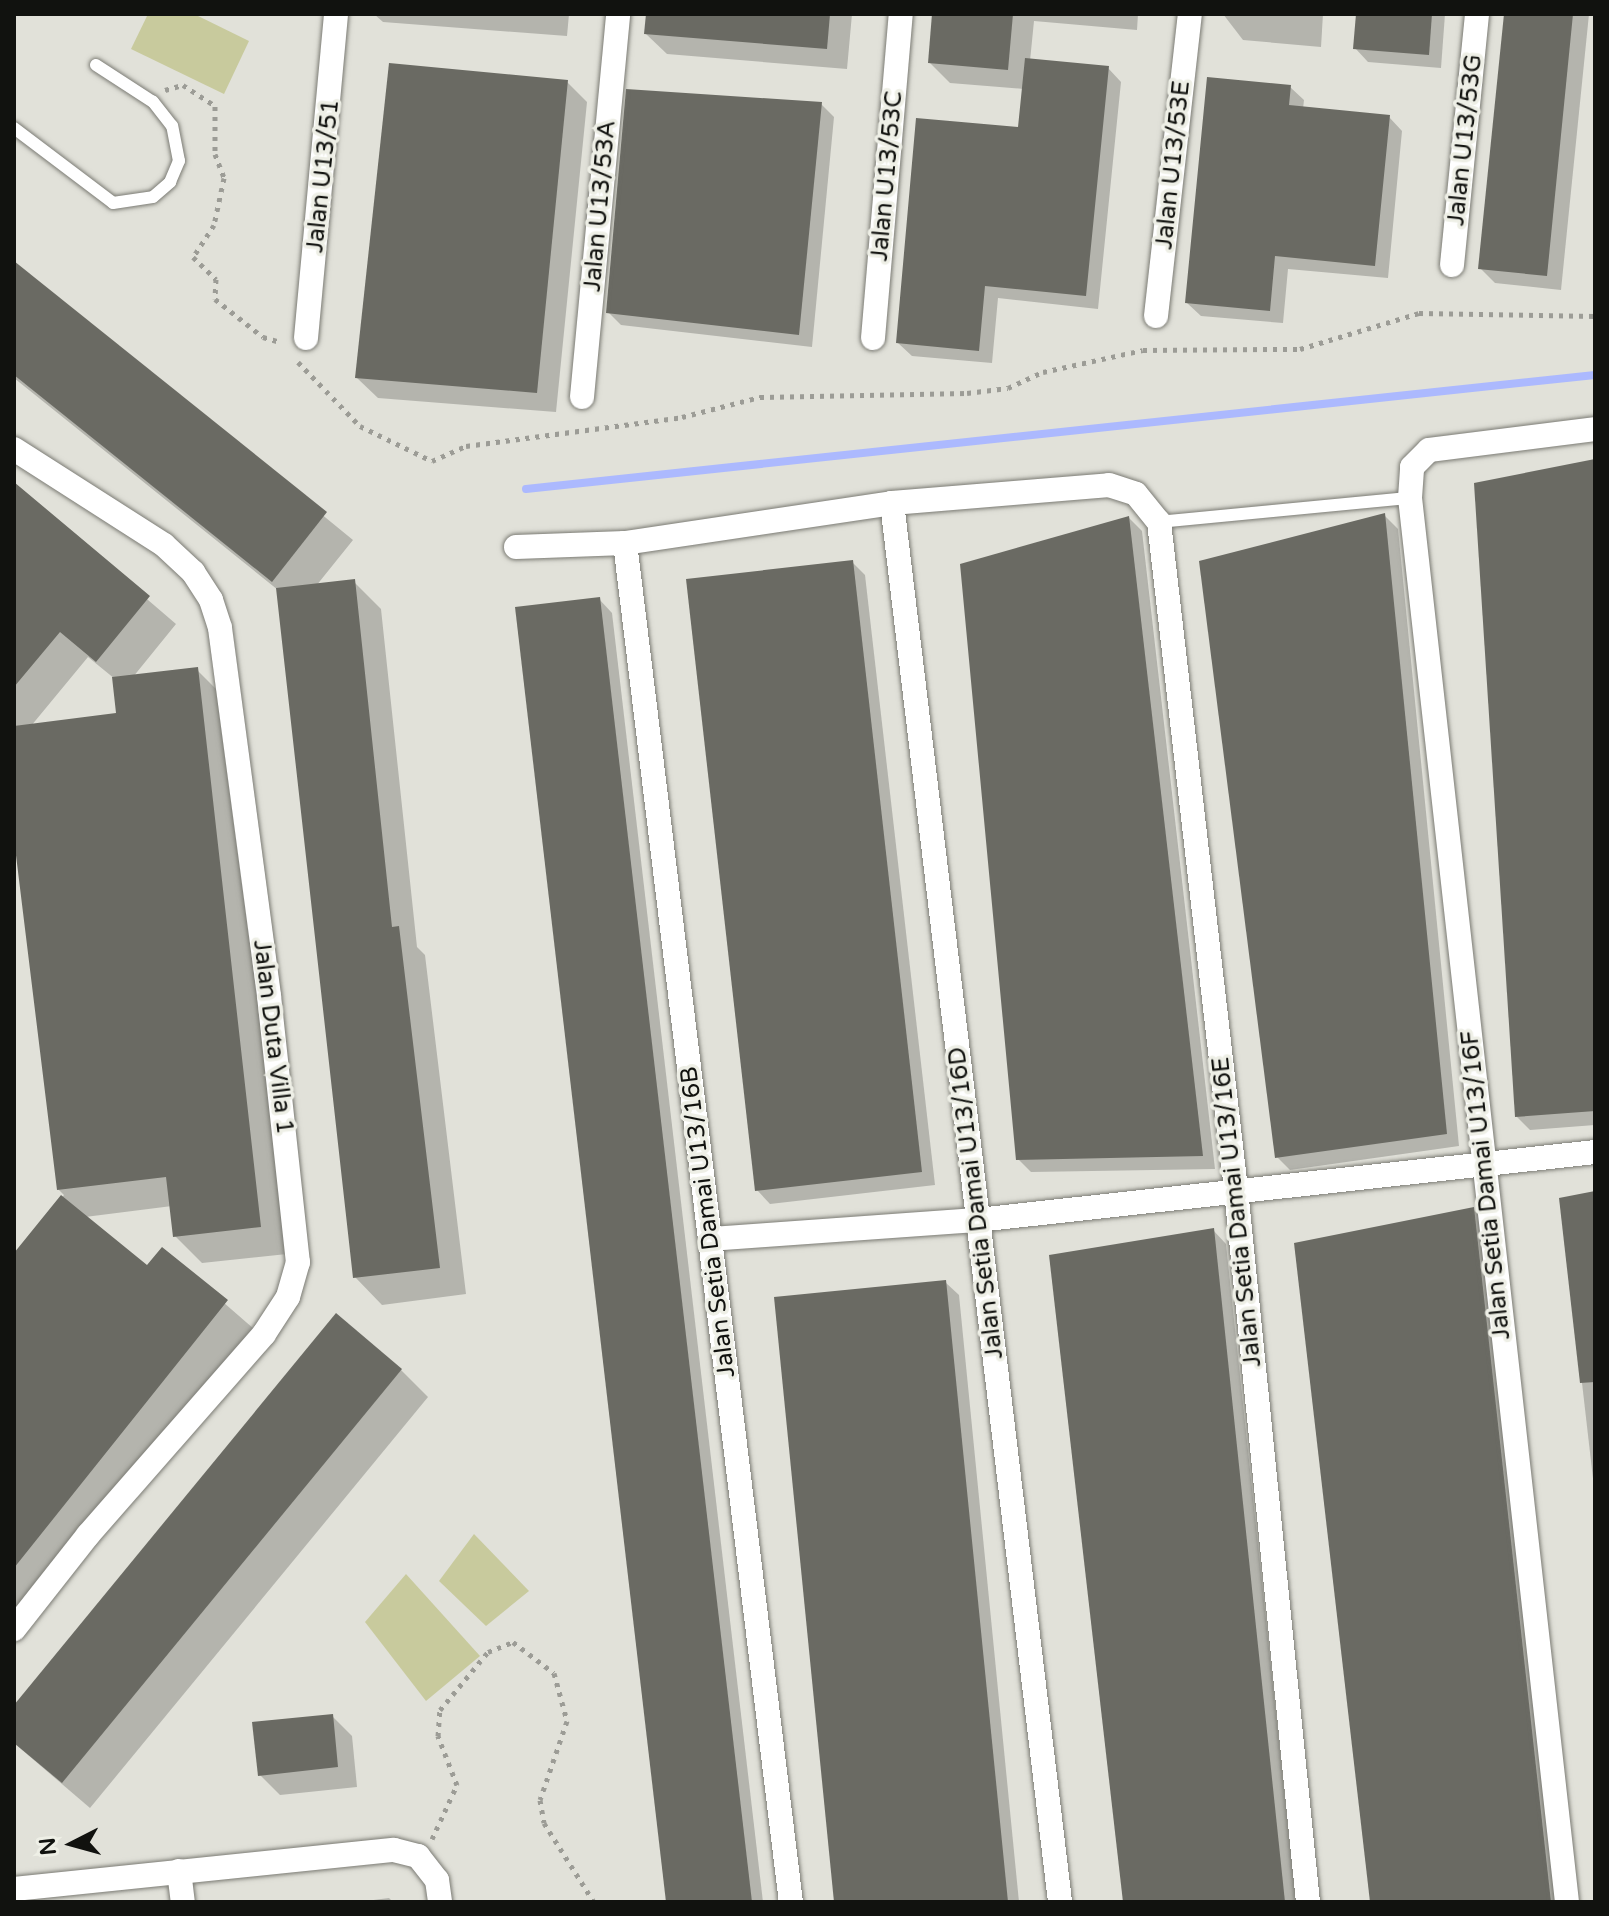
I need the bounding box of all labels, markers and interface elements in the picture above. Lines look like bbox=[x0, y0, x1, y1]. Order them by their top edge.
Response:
street label: Jalan U13/53G bbox=[1442, 53, 1488, 227]
street label: Jalan U13/53E bbox=[1150, 79, 1196, 251]
street label: Jalan U13/53C bbox=[865, 90, 909, 262]
street label: Jalan U13/51 bbox=[301, 98, 345, 254]
street label: Jalan U13/53A bbox=[578, 119, 622, 293]
street label: Jalan Duta Villa 1 bbox=[247, 938, 299, 1136]
street label: Jalan Setia Damai U13/16F bbox=[1455, 1029, 1517, 1341]
street label: Jalan Setia Damai U13/16D bbox=[943, 1045, 1009, 1361]
street label: Jalan Setia Damai U13/16E bbox=[1206, 1056, 1268, 1368]
street label: Jalan Setia Damai U13/16B bbox=[675, 1065, 741, 1379]
north arrow bbox=[32, 1804, 112, 1884]
text: N bbox=[34, 1836, 62, 1857]

